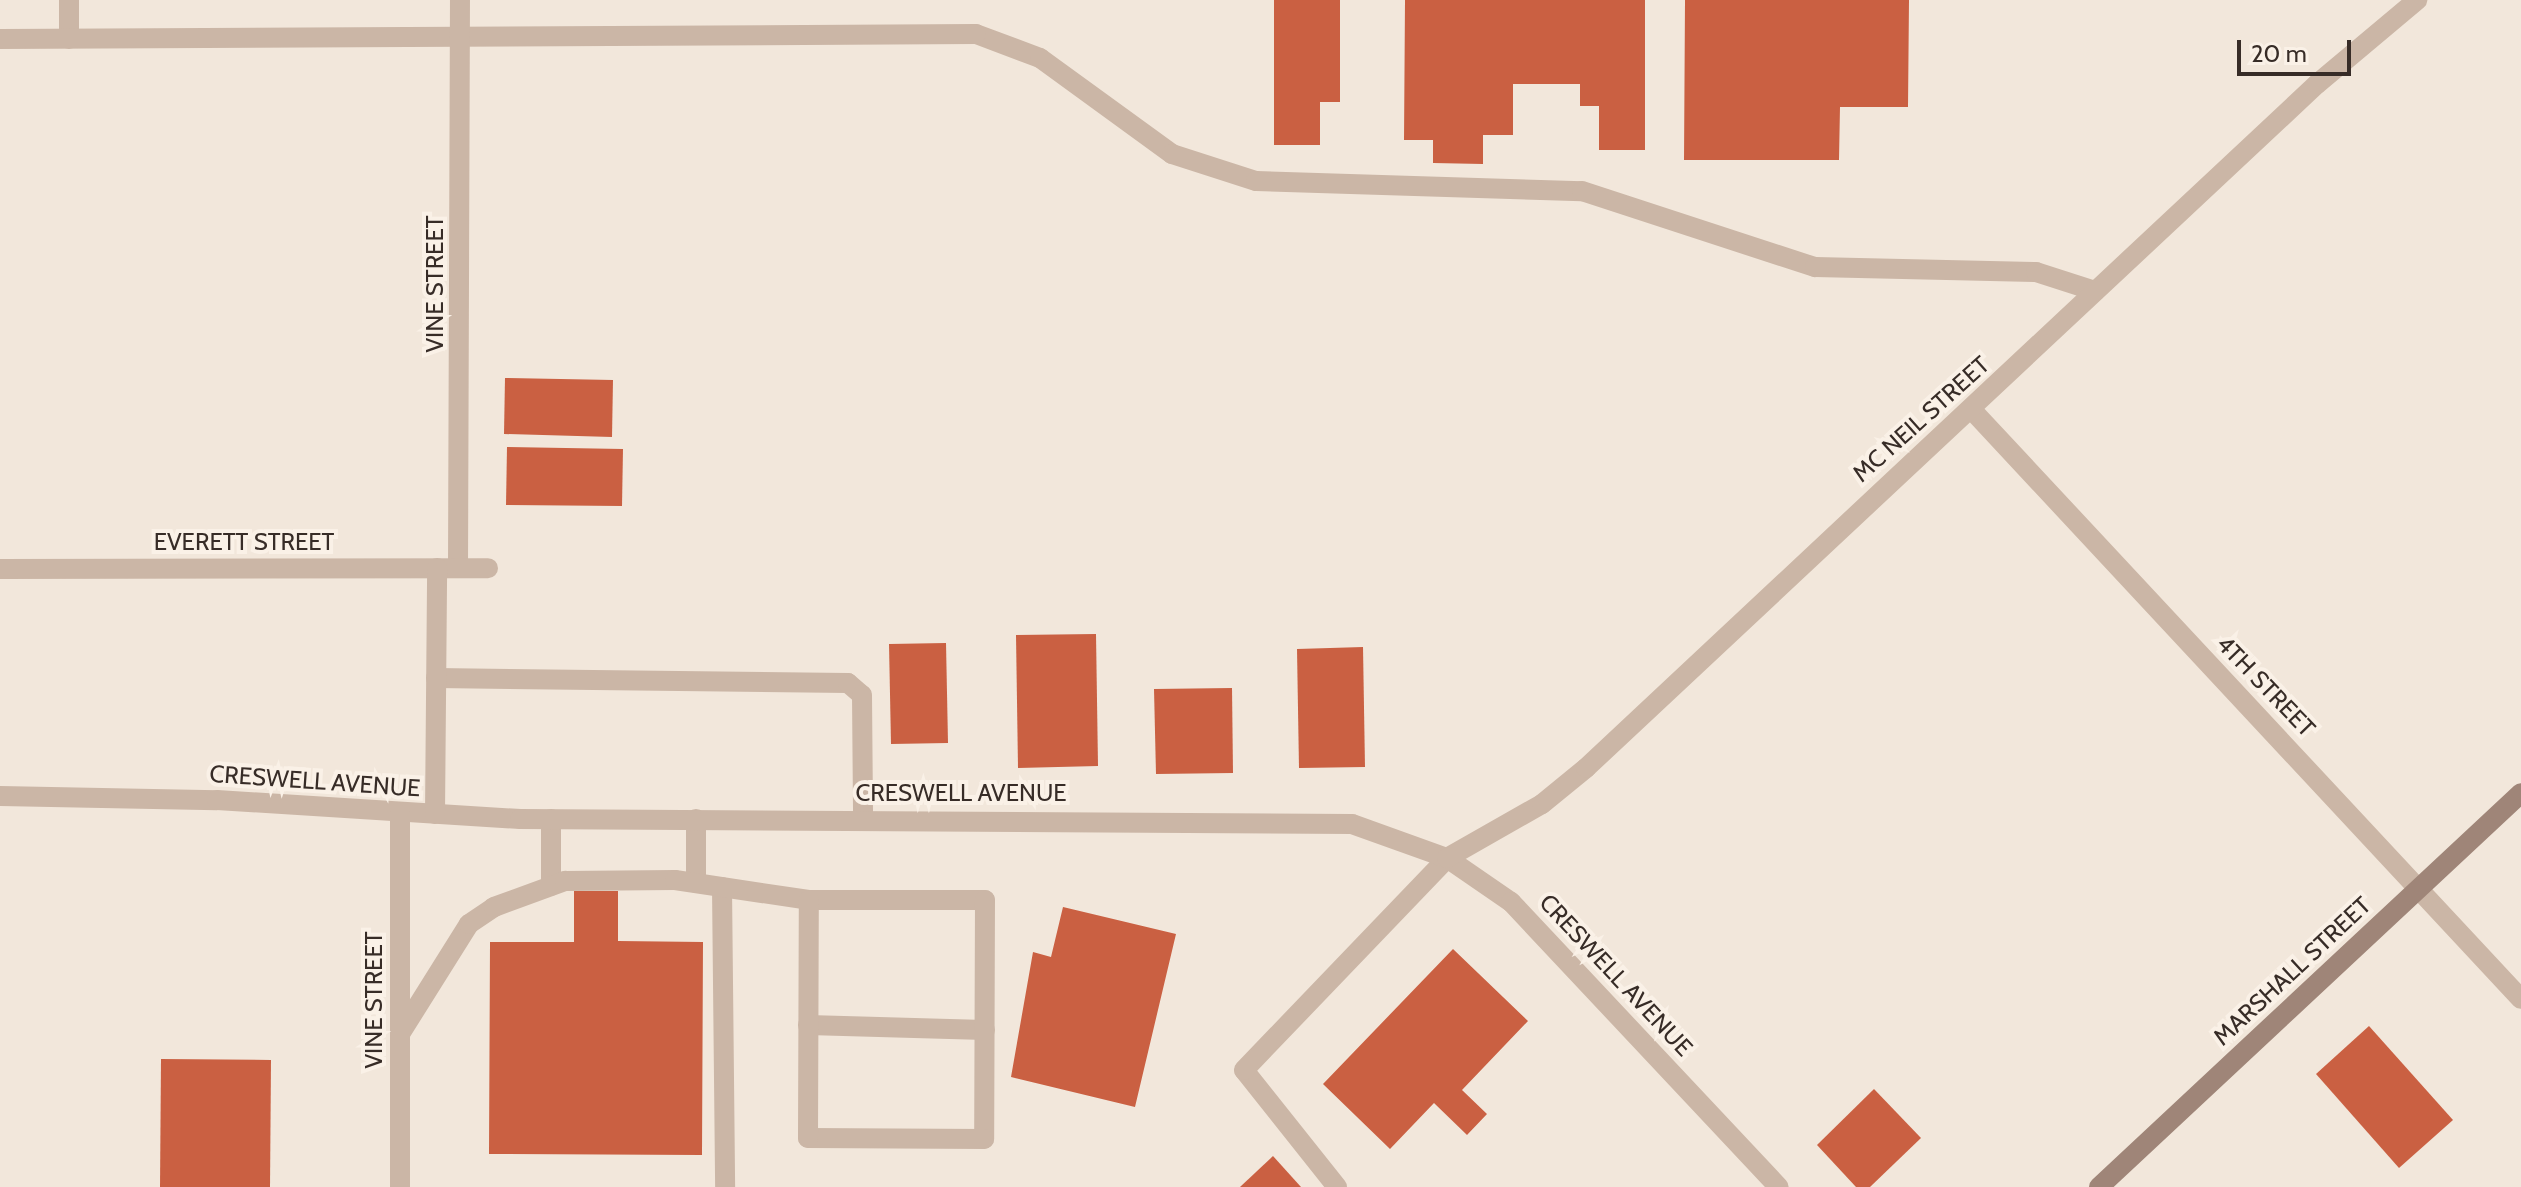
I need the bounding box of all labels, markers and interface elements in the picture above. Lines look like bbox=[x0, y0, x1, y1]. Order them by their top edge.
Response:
scale bar bbox=[2241, 24, 2355, 74]
text: 20 m bbox=[2251, 39, 2307, 68]
street label: VINE STREET bbox=[421, 215, 449, 353]
street label: MC NEIL STREET bbox=[1847, 350, 1995, 488]
street label: EVERETT STREET bbox=[154, 528, 334, 556]
street label: 4TH STREET bbox=[2211, 630, 2321, 742]
street label: CRESWELL AVENUE bbox=[209, 759, 421, 803]
street label: CRESWELL AVENUE bbox=[855, 779, 1067, 807]
street label: CRESWELL AVENUE bbox=[1533, 888, 1699, 1062]
street label: MARSHALL STREET bbox=[2207, 891, 2377, 1051]
street label: VINE STREET bbox=[360, 931, 388, 1069]

